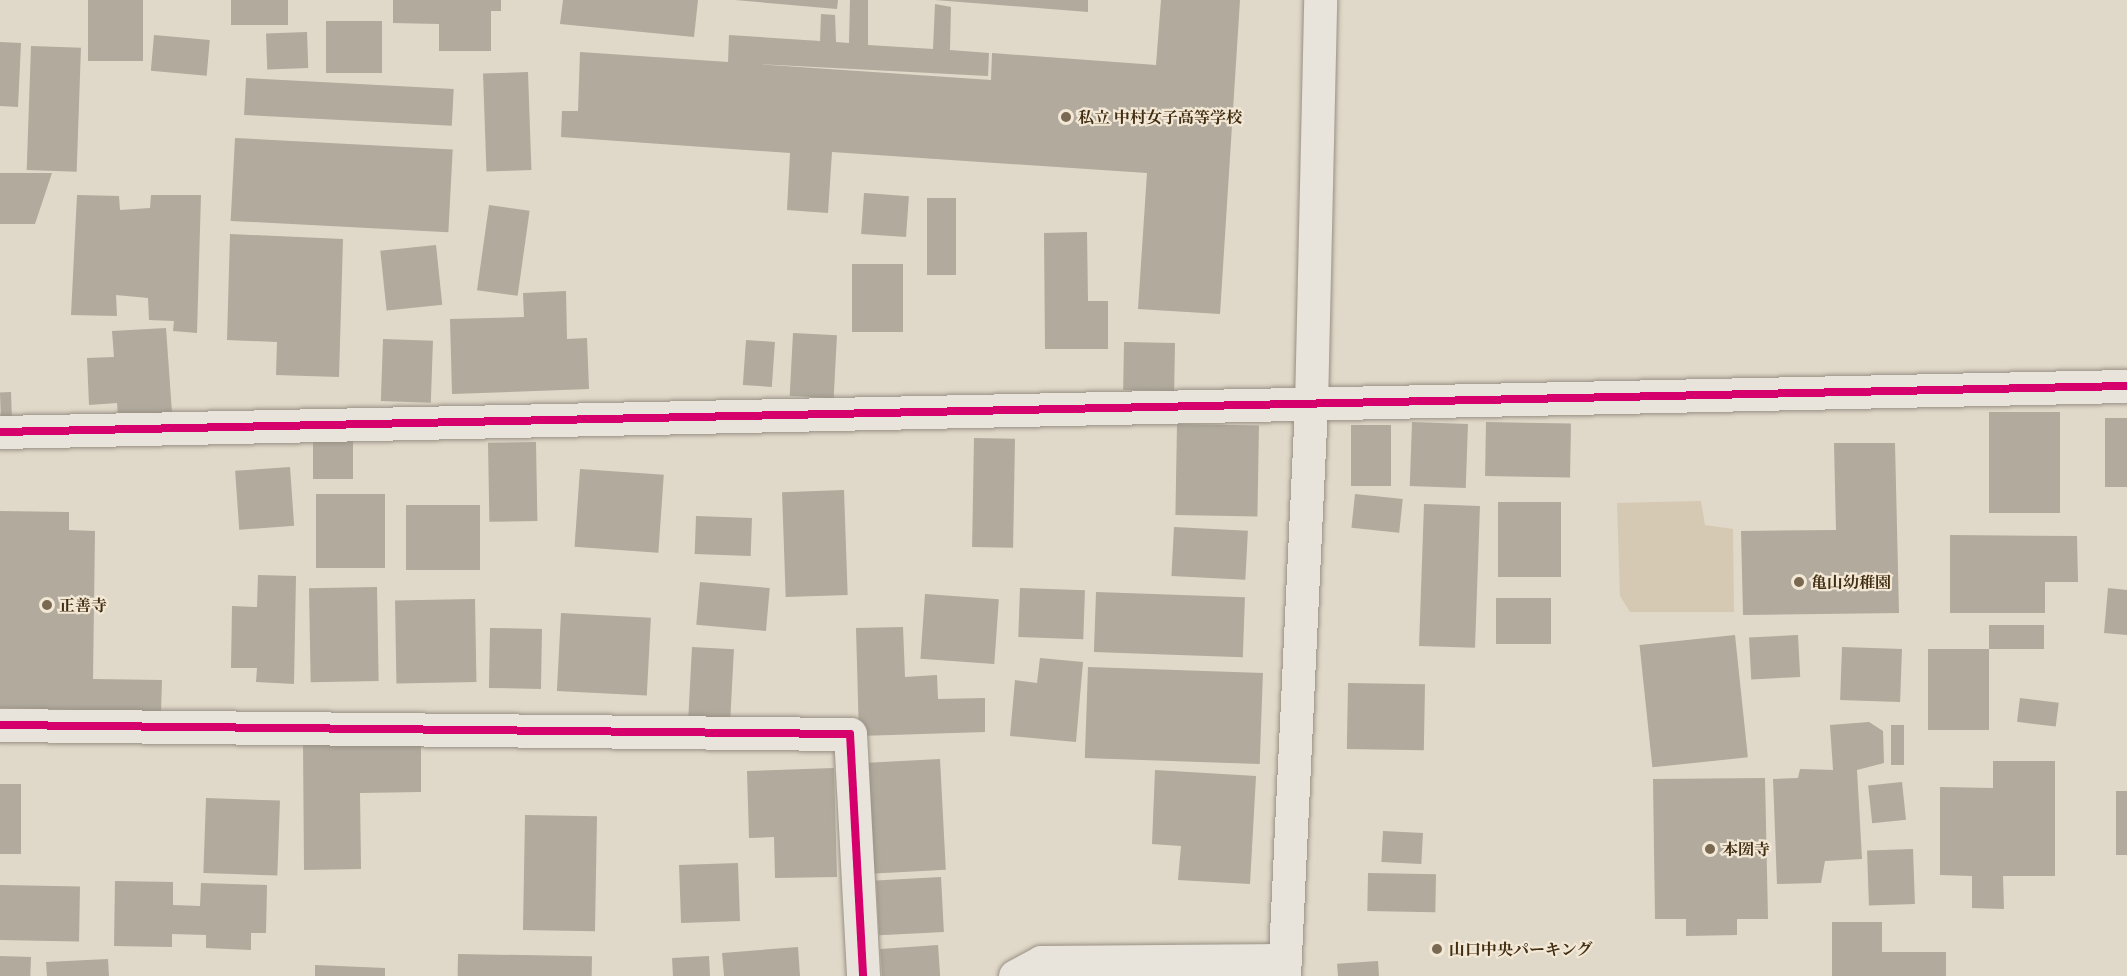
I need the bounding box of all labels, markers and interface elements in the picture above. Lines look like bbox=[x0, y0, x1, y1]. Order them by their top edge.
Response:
place label: 私立 中村女子高等学校 bbox=[1078, 107, 1242, 127]
marker: 私立 中村女子高等学校 bbox=[1059, 110, 1073, 124]
place label: 亀山幼稚園 bbox=[1811, 572, 1891, 592]
marker: 亀山幼稚園 bbox=[1792, 575, 1806, 589]
place label: 正善寺 bbox=[59, 595, 107, 615]
marker: 正善寺 bbox=[40, 598, 54, 612]
place label: 本圀寺 bbox=[1722, 839, 1770, 859]
marker: 本圀寺 bbox=[1703, 842, 1717, 856]
place label: 山口中央パーキング bbox=[1449, 939, 1593, 959]
marker: 山口中央パーキング bbox=[1430, 942, 1444, 956]

